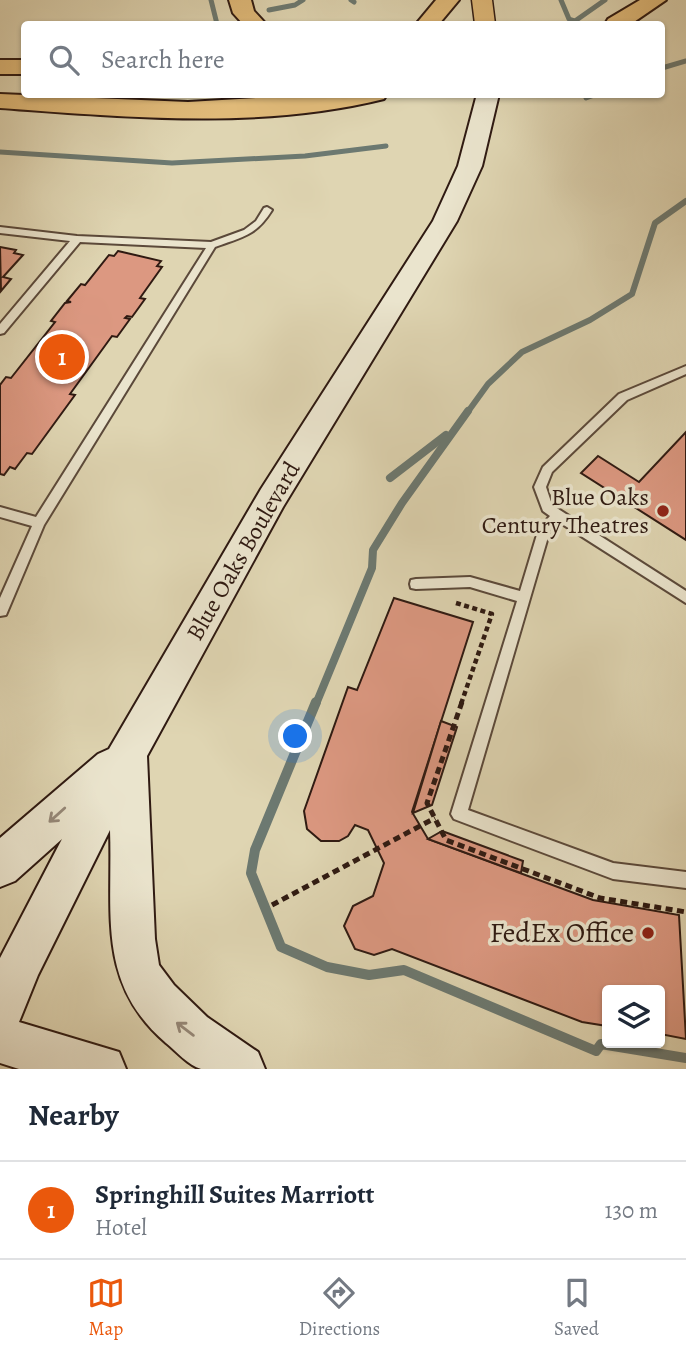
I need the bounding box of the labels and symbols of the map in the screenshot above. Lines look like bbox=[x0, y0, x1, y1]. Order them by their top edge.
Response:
pin: 1 bbox=[39, 331, 85, 383]
street label: Blue Oaks Boulevard bbox=[179, 456, 307, 646]
place label: Blue Oaks Century Theatres bbox=[482, 481, 649, 541]
marker: Blue Oaks Century Theatres bbox=[655, 503, 671, 519]
your location bbox=[278, 719, 312, 753]
one-way arrow bbox=[49, 807, 67, 823]
place label: FedEx Office bbox=[490, 914, 634, 952]
marker: FedEx Office bbox=[640, 925, 656, 941]
one-way arrow bbox=[177, 1022, 195, 1037]

